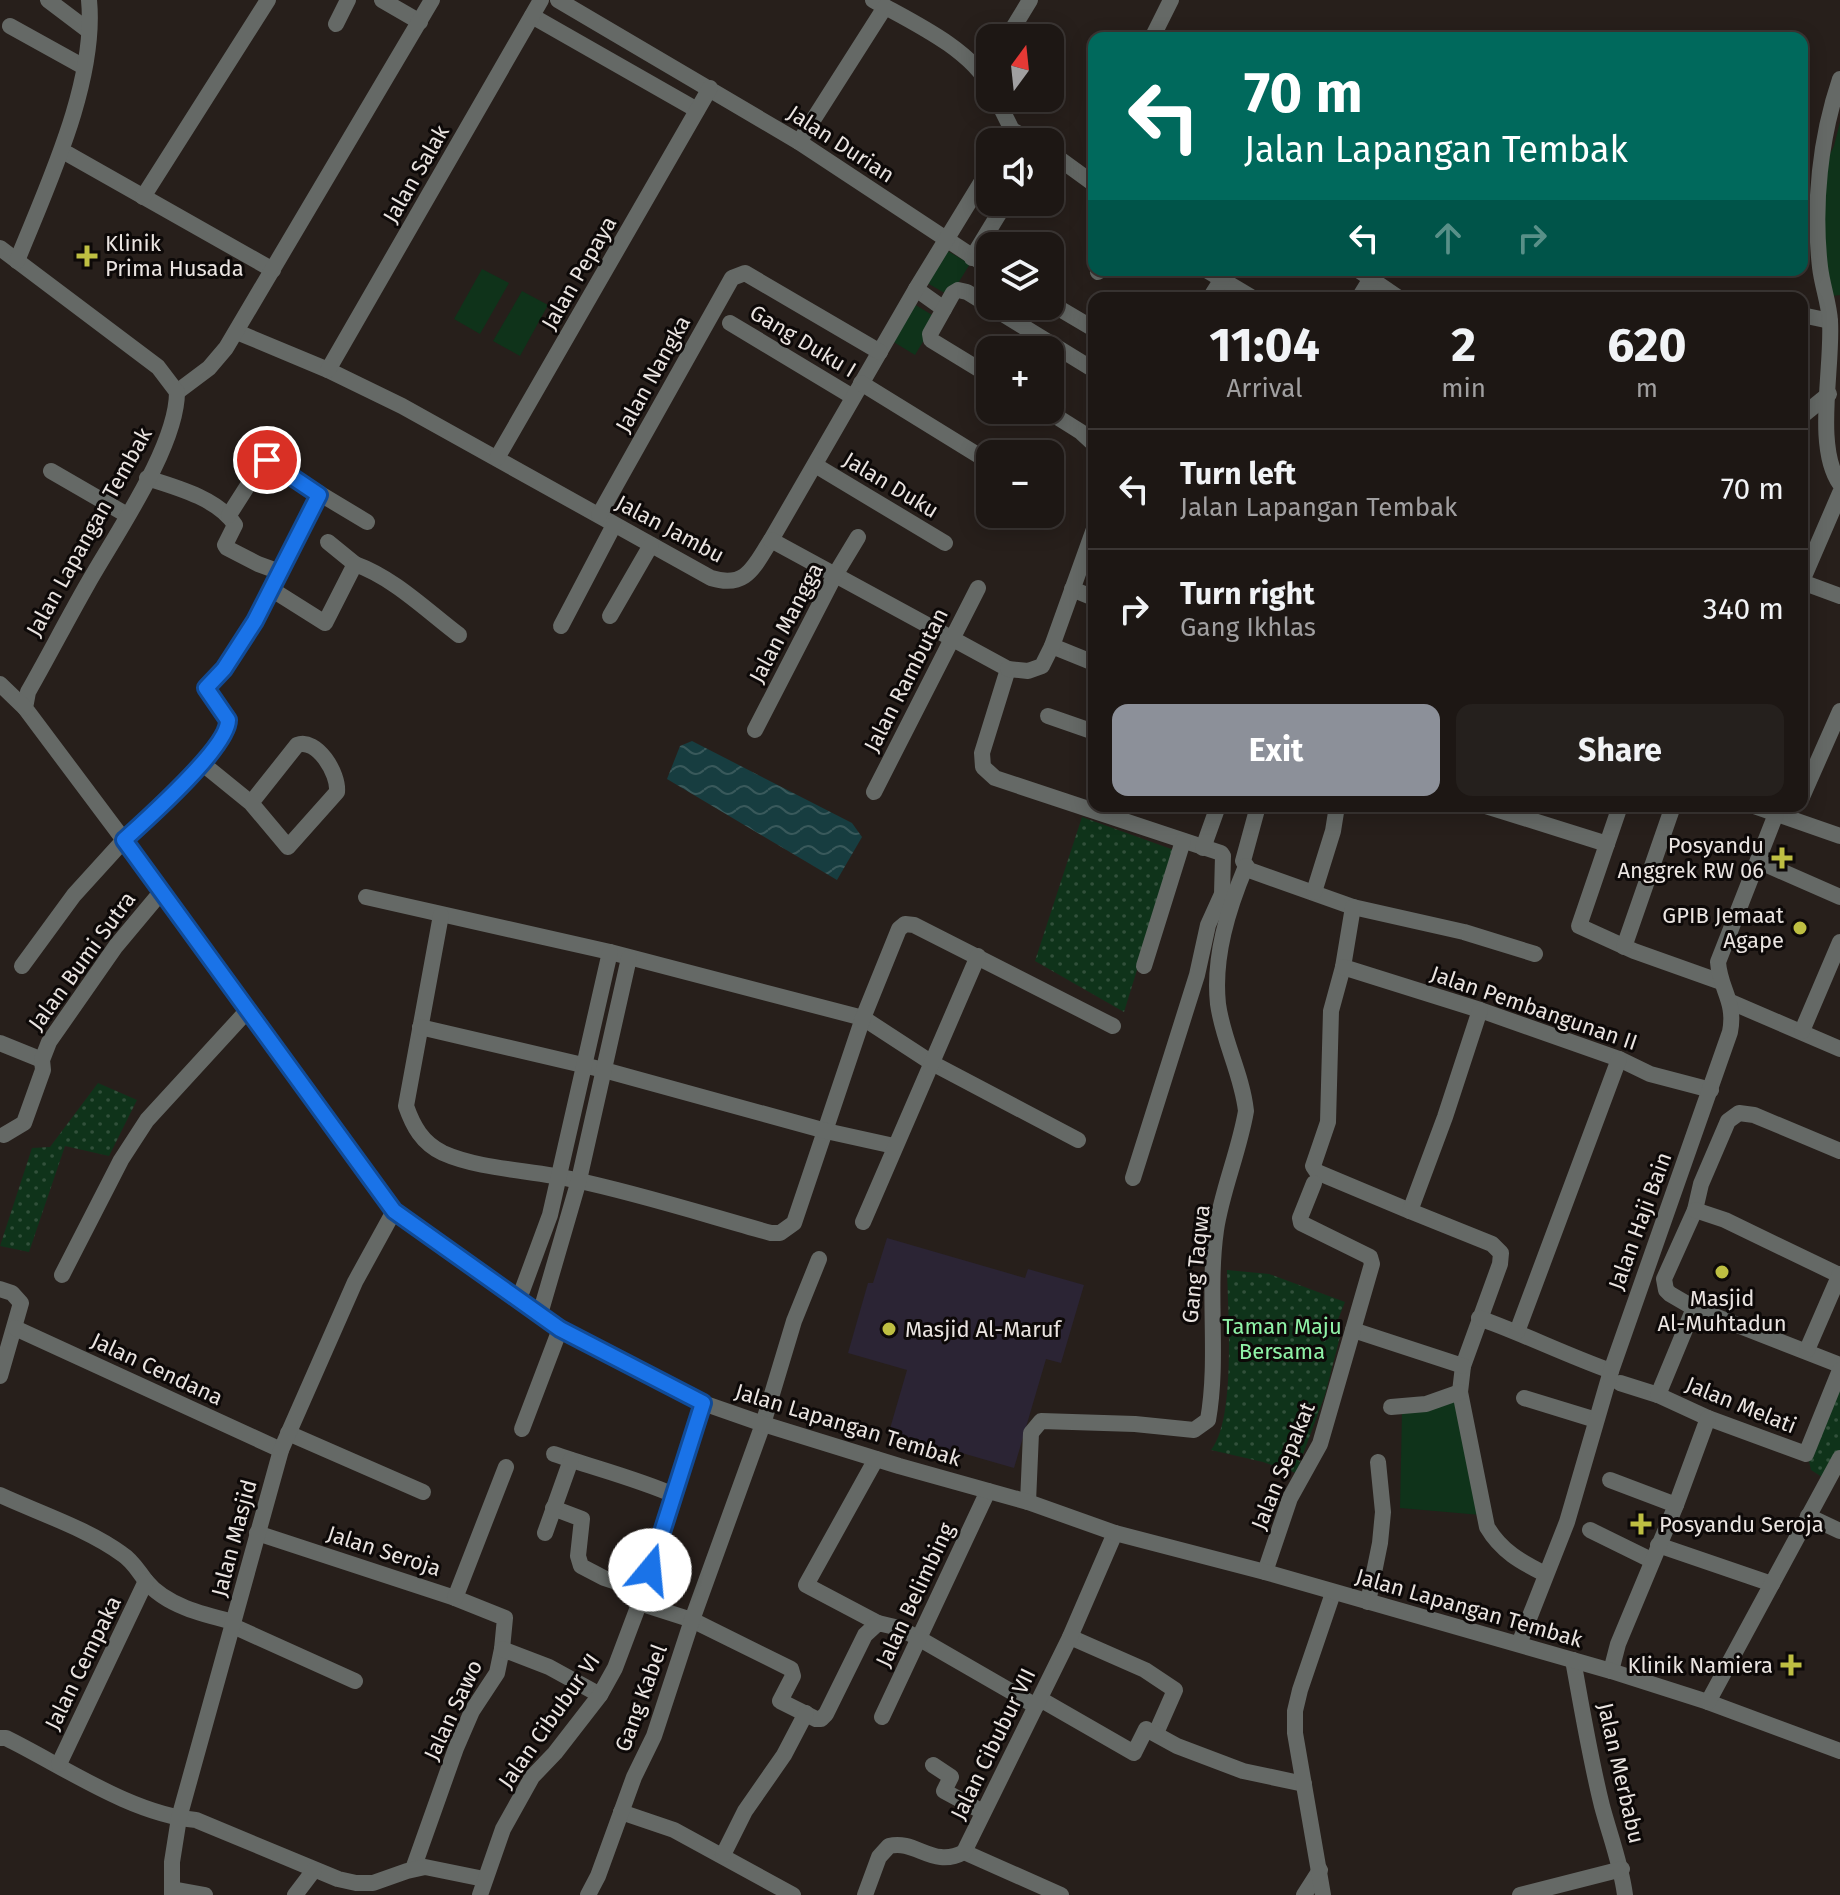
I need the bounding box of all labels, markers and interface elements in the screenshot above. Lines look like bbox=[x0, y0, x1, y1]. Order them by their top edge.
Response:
north arrow bbox=[976, 24, 1064, 112]
map controls bbox=[976, 24, 1064, 528]
text: 70 m bbox=[1244, 60, 1363, 127]
icon: left bbox=[1112, 64, 1216, 168]
street label: Jalan Durian bbox=[782, 99, 900, 189]
street label: Jalan Salak bbox=[377, 120, 455, 228]
button: sound bbox=[976, 128, 1064, 216]
text: Jalan Lapangan Tembak bbox=[1244, 128, 1628, 172]
street label: Jalan Pepaya bbox=[536, 211, 622, 335]
icon: left bbox=[1342, 216, 1386, 260]
icon: ahead bbox=[1426, 216, 1470, 260]
icon: right bbox=[1510, 216, 1554, 260]
place label: Klinik Prima Husada bbox=[105, 230, 244, 282]
button: layers bbox=[976, 232, 1064, 320]
marker: Klinik Prima Husada bbox=[76, 245, 98, 267]
street label: Gang Duku I bbox=[745, 299, 861, 383]
street label: Jalan Nangka bbox=[610, 311, 696, 437]
text: 11:04 bbox=[1209, 316, 1320, 374]
text: 2 bbox=[1451, 316, 1476, 374]
text: 620 bbox=[1607, 316, 1687, 374]
button: + bbox=[976, 336, 1064, 424]
text: Arrival bbox=[1226, 373, 1303, 404]
text: min bbox=[1441, 373, 1486, 404]
text: m bbox=[1636, 373, 1658, 404]
street label: Jalan Lapangan Tembak bbox=[20, 422, 158, 641]
pin bbox=[233, 426, 301, 494]
icon: arrive bbox=[245, 438, 289, 482]
button: − bbox=[976, 440, 1064, 528]
street label: Jalan Duku bbox=[838, 446, 944, 524]
text: Turn left bbox=[1180, 456, 1296, 492]
icon: left bbox=[1112, 467, 1156, 511]
text: 70 m bbox=[1721, 471, 1784, 507]
street label: Jalan Jambu bbox=[611, 489, 729, 569]
text: Jalan Lapangan Tembak bbox=[1180, 492, 1457, 523]
street label: Jalan Mangga bbox=[743, 558, 829, 688]
text: Turn right bbox=[1180, 576, 1315, 612]
icon: right bbox=[1112, 587, 1156, 631]
text: 340 m bbox=[1703, 591, 1784, 627]
street label: Jalan Rambutan bbox=[858, 604, 954, 756]
text: Gang Ikhlas bbox=[1180, 612, 1316, 643]
button: Exit bbox=[1112, 704, 1440, 796]
button: Share bbox=[1456, 704, 1784, 796]
place label: Posyandu Anggrek RW 06 bbox=[1617, 832, 1764, 884]
marker: Posyandu Anggrek RW 06 bbox=[1771, 847, 1793, 869]
street label: Jalan Bumi Sutra bbox=[23, 886, 141, 1036]
place label: GPIB Jemaat Agape bbox=[1662, 902, 1784, 954]
marker: GPIB Jemaat Agape bbox=[1791, 919, 1809, 937]
street label: Jalan Pembangunan II bbox=[1427, 960, 1641, 1056]
street label: Jalan Haji Bain bbox=[1603, 1148, 1677, 1294]
street label: Gang Taqwa bbox=[1176, 1203, 1216, 1325]
marker: Masjid Al-Muhtadun bbox=[1713, 1263, 1731, 1281]
place label: Masjid Al-Muhtadun bbox=[1657, 1285, 1787, 1337]
park label: Taman Maju Bersama bbox=[1222, 1313, 1342, 1365]
place label: Masjid Al-Maruf bbox=[905, 1316, 1063, 1343]
marker: Masjid Al-Maruf bbox=[880, 1320, 898, 1338]
street label: Jalan Cendana bbox=[87, 1327, 227, 1411]
street label: Jalan Melati bbox=[1682, 1371, 1800, 1439]
street label: Jalan Lapangan Tembak bbox=[732, 1378, 965, 1472]
street label: Jalan Sepakat bbox=[1245, 1398, 1321, 1534]
street label: Jalan Masjid bbox=[205, 1476, 263, 1600]
place label: Posyandu Seroja bbox=[1659, 1511, 1824, 1538]
marker: Posyandu Seroja bbox=[1630, 1513, 1652, 1535]
street label: Jalan Belimbing bbox=[870, 1518, 960, 1671]
street label: Jalan Seroja bbox=[324, 1520, 444, 1582]
position arrow bbox=[608, 1528, 692, 1612]
street label: Jalan Lapangan Tembak bbox=[1352, 1563, 1586, 1654]
street label: Jalan Cempaka bbox=[39, 1591, 127, 1735]
street label: Gang Kabel bbox=[609, 1641, 673, 1755]
street label: Jalan Cibubur VI bbox=[492, 1648, 606, 1794]
place label: Klinik Namiera bbox=[1627, 1652, 1773, 1679]
marker: Klinik Namiera bbox=[1780, 1654, 1802, 1676]
street label: Jalan Sawo bbox=[418, 1655, 488, 1765]
street label: Jalan Cibubur VII bbox=[945, 1664, 1041, 1824]
street label: Jalan Merbabu bbox=[1592, 1700, 1650, 1846]

